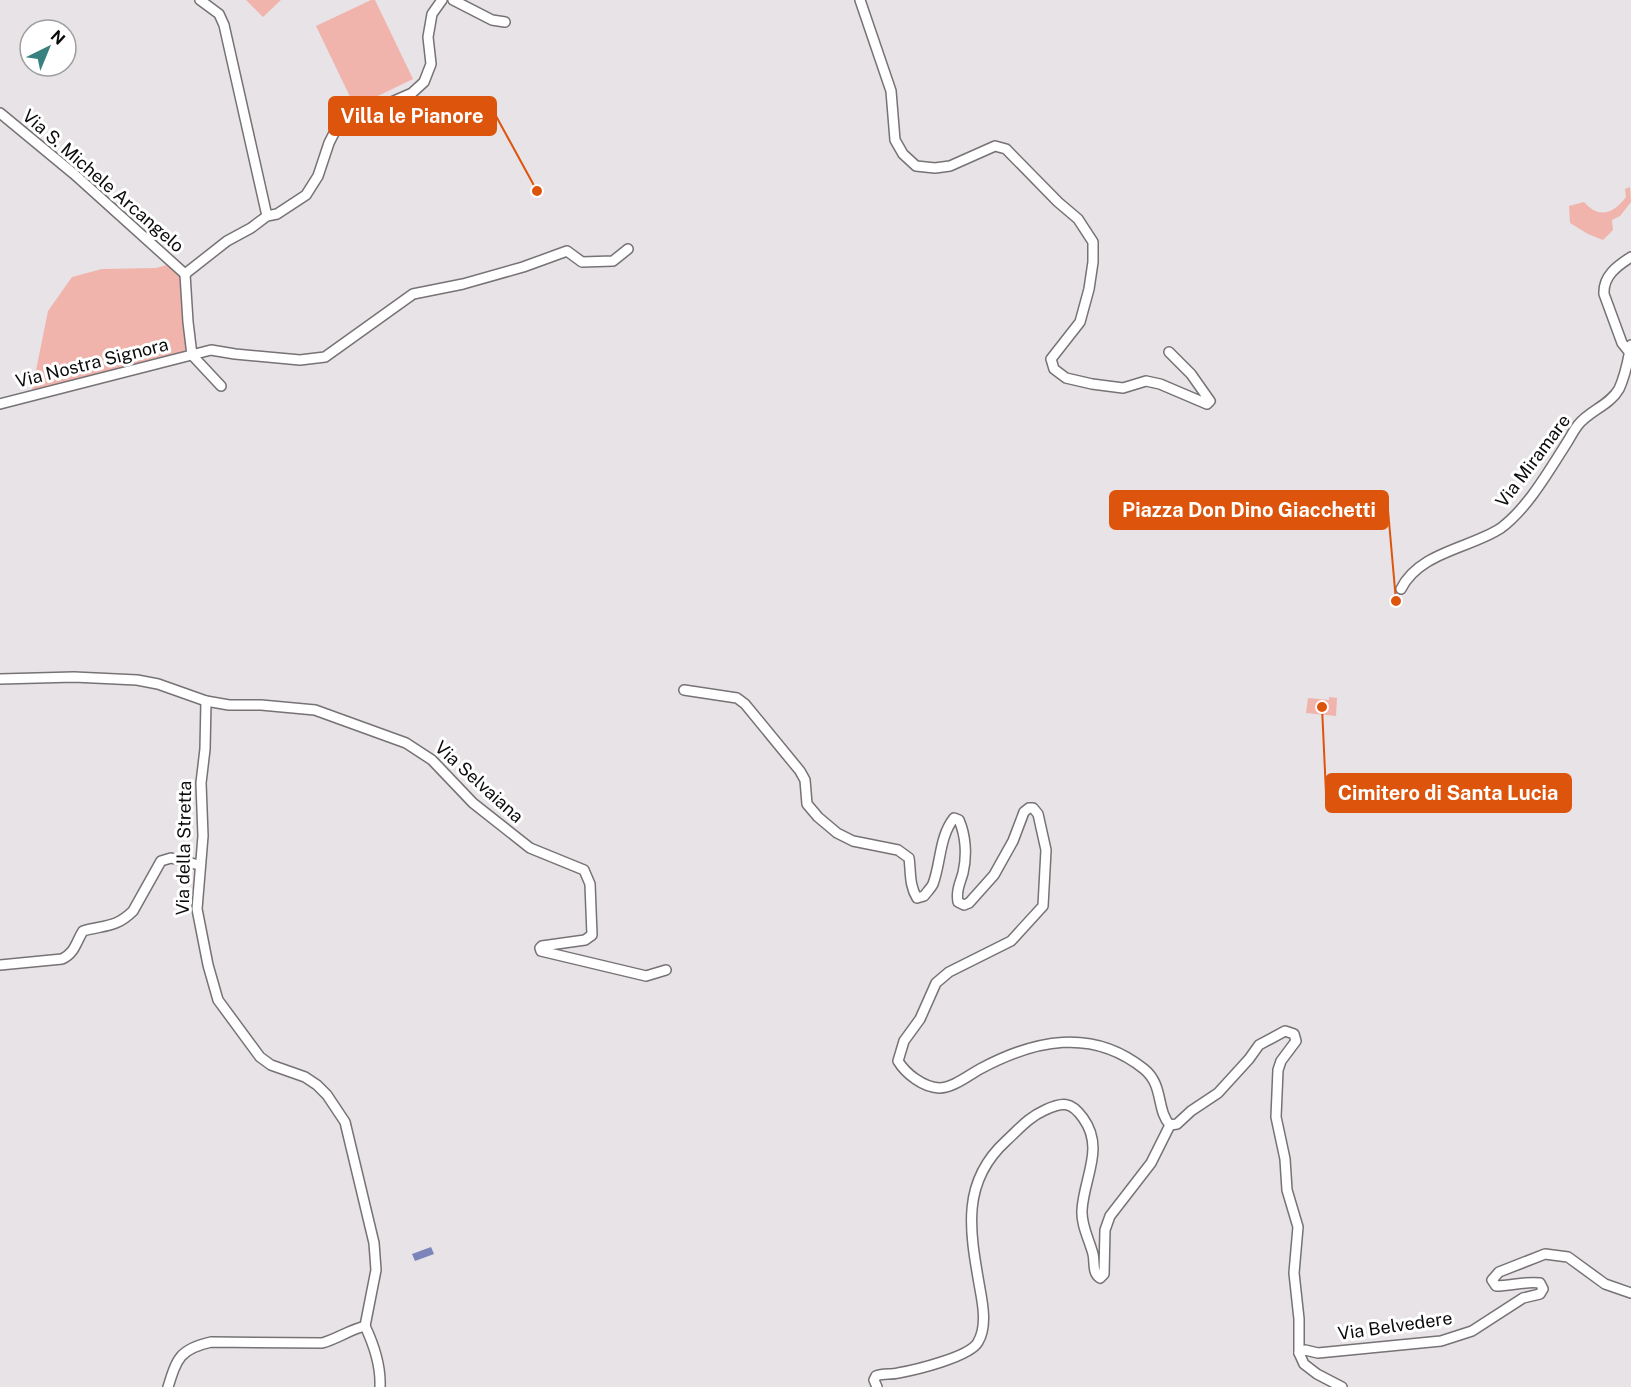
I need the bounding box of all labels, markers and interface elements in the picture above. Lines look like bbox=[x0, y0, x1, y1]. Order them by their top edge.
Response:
north arrow bbox=[18, 18, 78, 78]
text: N bbox=[47, 26, 69, 49]
callout: Villa le Pianore bbox=[329, 97, 496, 135]
text: Villa le Pianore bbox=[341, 104, 483, 128]
street label: Via S. Michele Arcangelo bbox=[18, 105, 188, 256]
street label: Via Nostra Signora bbox=[13, 333, 170, 392]
street label: Via Miramare bbox=[1491, 410, 1574, 511]
callout: Piazza Don Dino Giacchetti bbox=[1110, 491, 1388, 529]
text: Piazza Don Dino Giacchetti bbox=[1122, 498, 1376, 522]
street label: Via Selvaiana bbox=[431, 736, 528, 827]
callout: Cimitero di Santa Lucia bbox=[1326, 774, 1571, 812]
street label: Via della Stretta bbox=[172, 780, 195, 916]
text: Cimitero di Santa Lucia bbox=[1338, 781, 1558, 805]
street label: Via Belvedere bbox=[1336, 1307, 1454, 1344]

